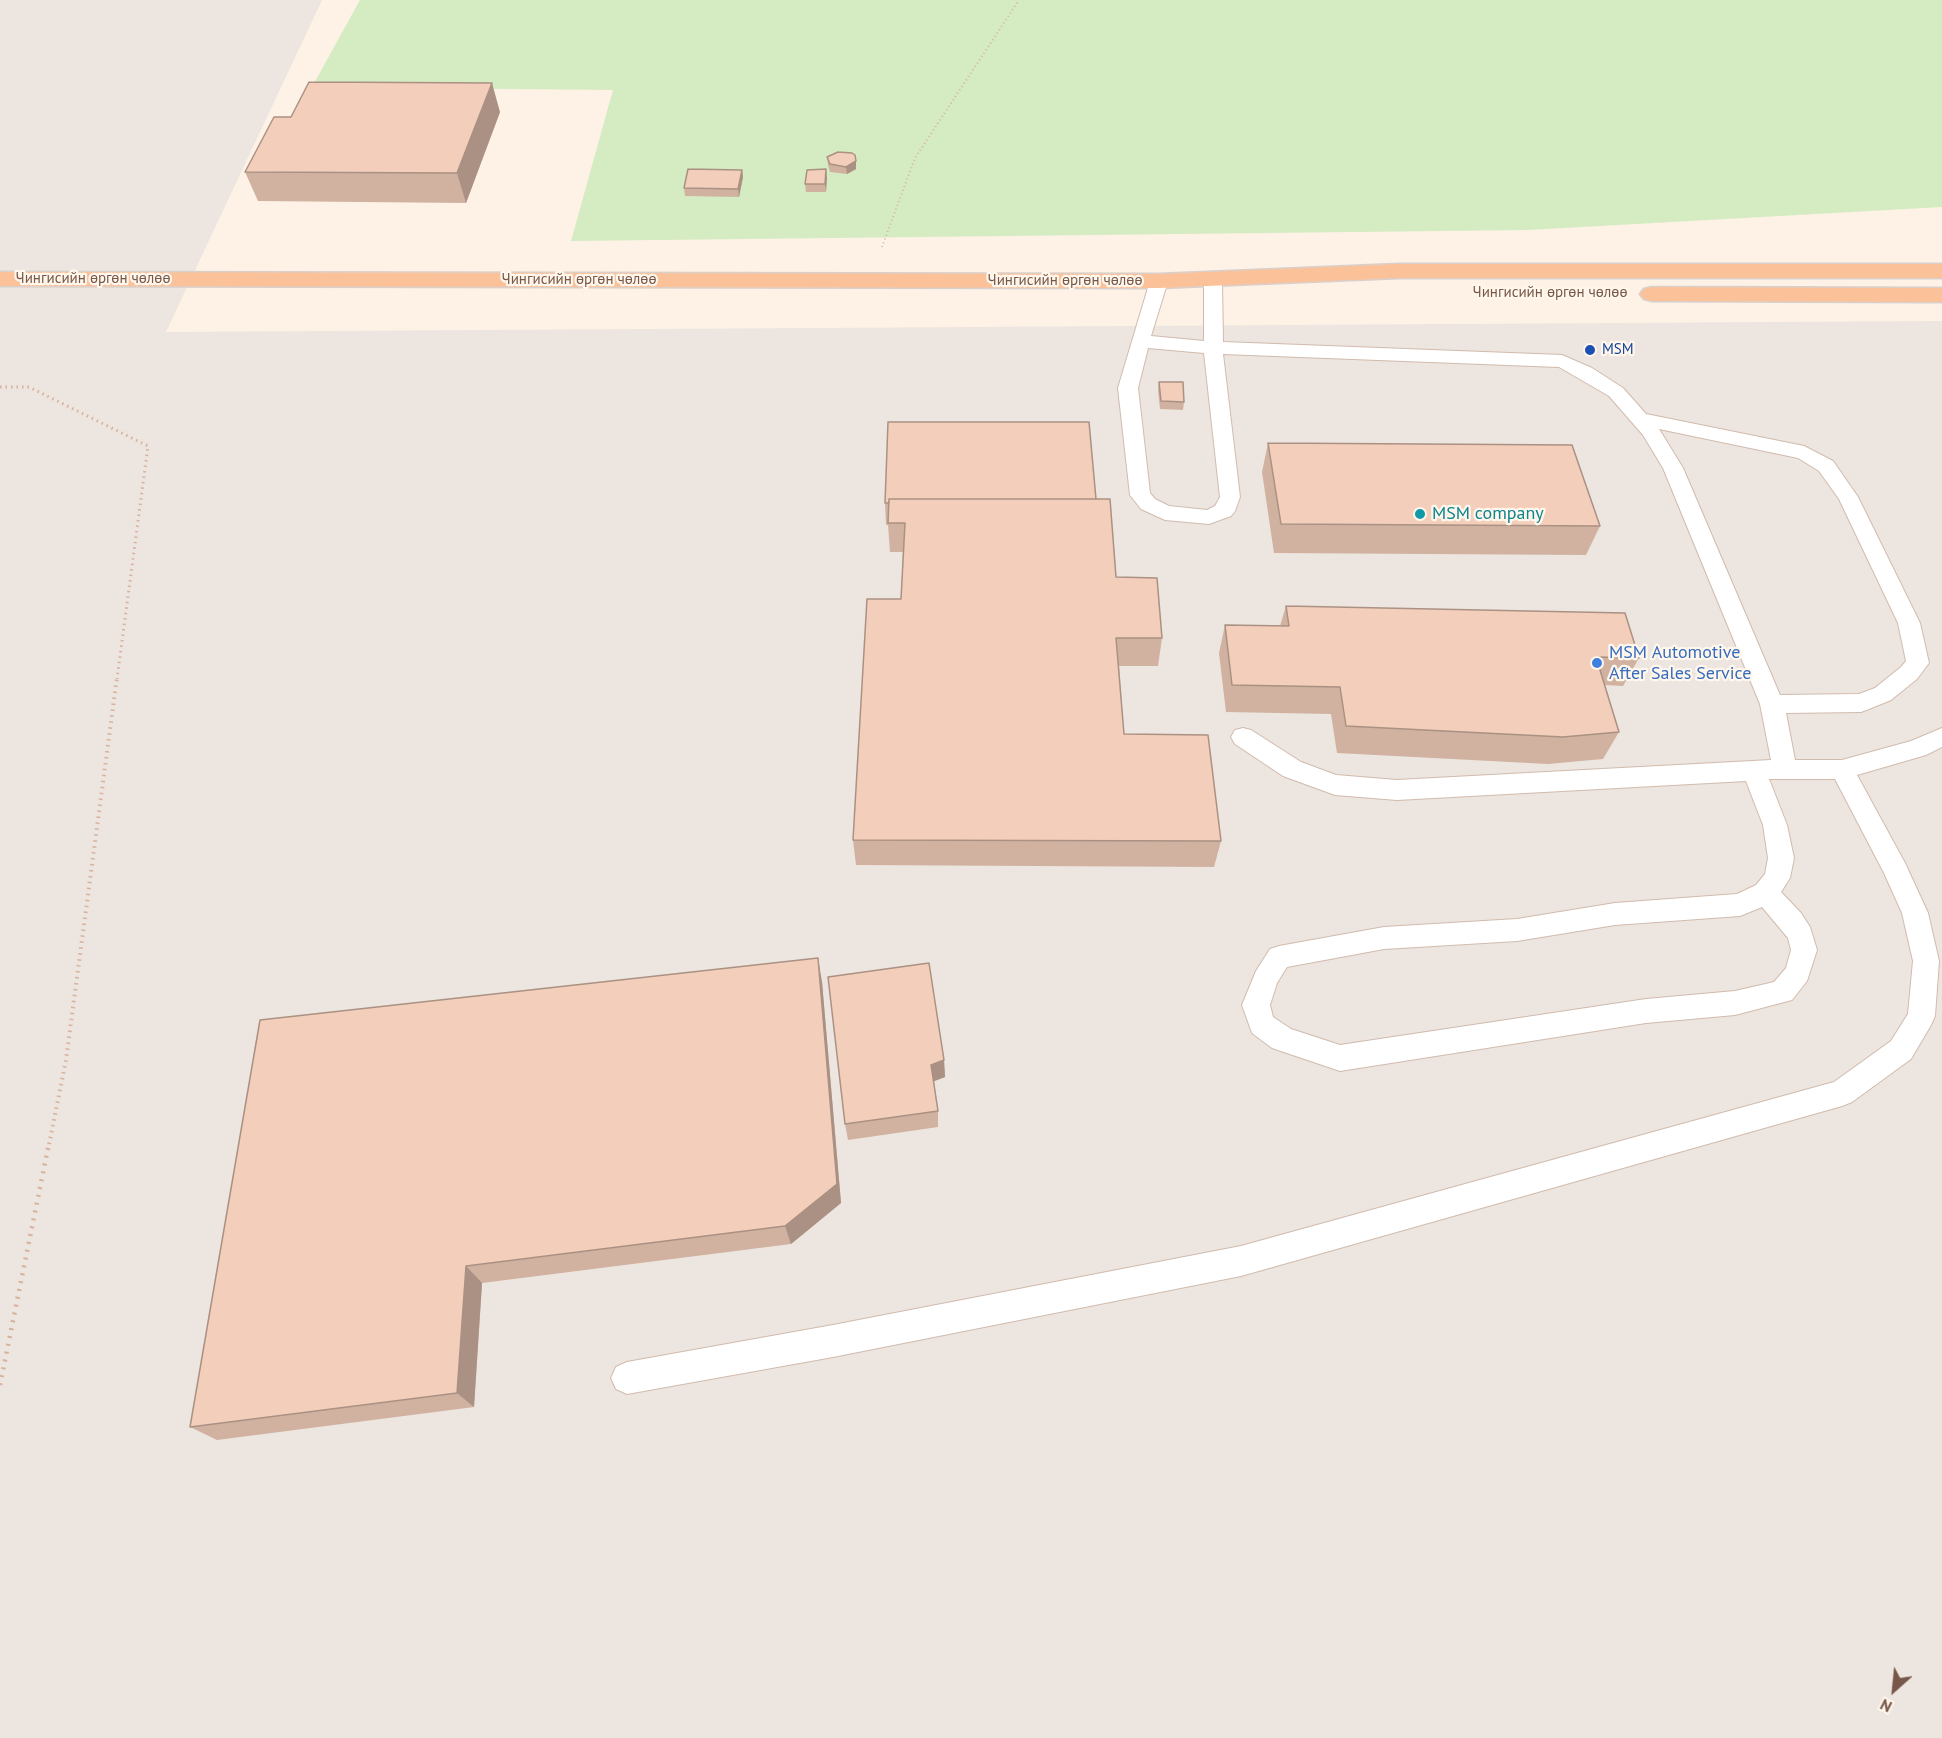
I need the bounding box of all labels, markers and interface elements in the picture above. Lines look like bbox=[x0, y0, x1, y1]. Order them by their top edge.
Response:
street label: Чингисийн өргөн чөлөө bbox=[16, 270, 170, 288]
street label: Чингисийн өргөн чөлөө bbox=[502, 271, 656, 289]
street label: Чингисийн өргөн чөлөө bbox=[988, 272, 1142, 290]
street label: Чингисийн өргөн чөлөө bbox=[1473, 284, 1627, 302]
place label: MSM bbox=[1602, 341, 1634, 359]
marker: MSM bbox=[1583, 343, 1597, 357]
place label: MSM company bbox=[1432, 503, 1544, 525]
marker: MSM company bbox=[1413, 507, 1427, 521]
place label: MSM Automotive After Sales Service bbox=[1609, 642, 1751, 684]
marker: MSM Automotive After Sales Service bbox=[1590, 656, 1604, 670]
north arrow bbox=[1864, 1660, 1924, 1720]
text: N bbox=[1877, 1695, 1895, 1717]

